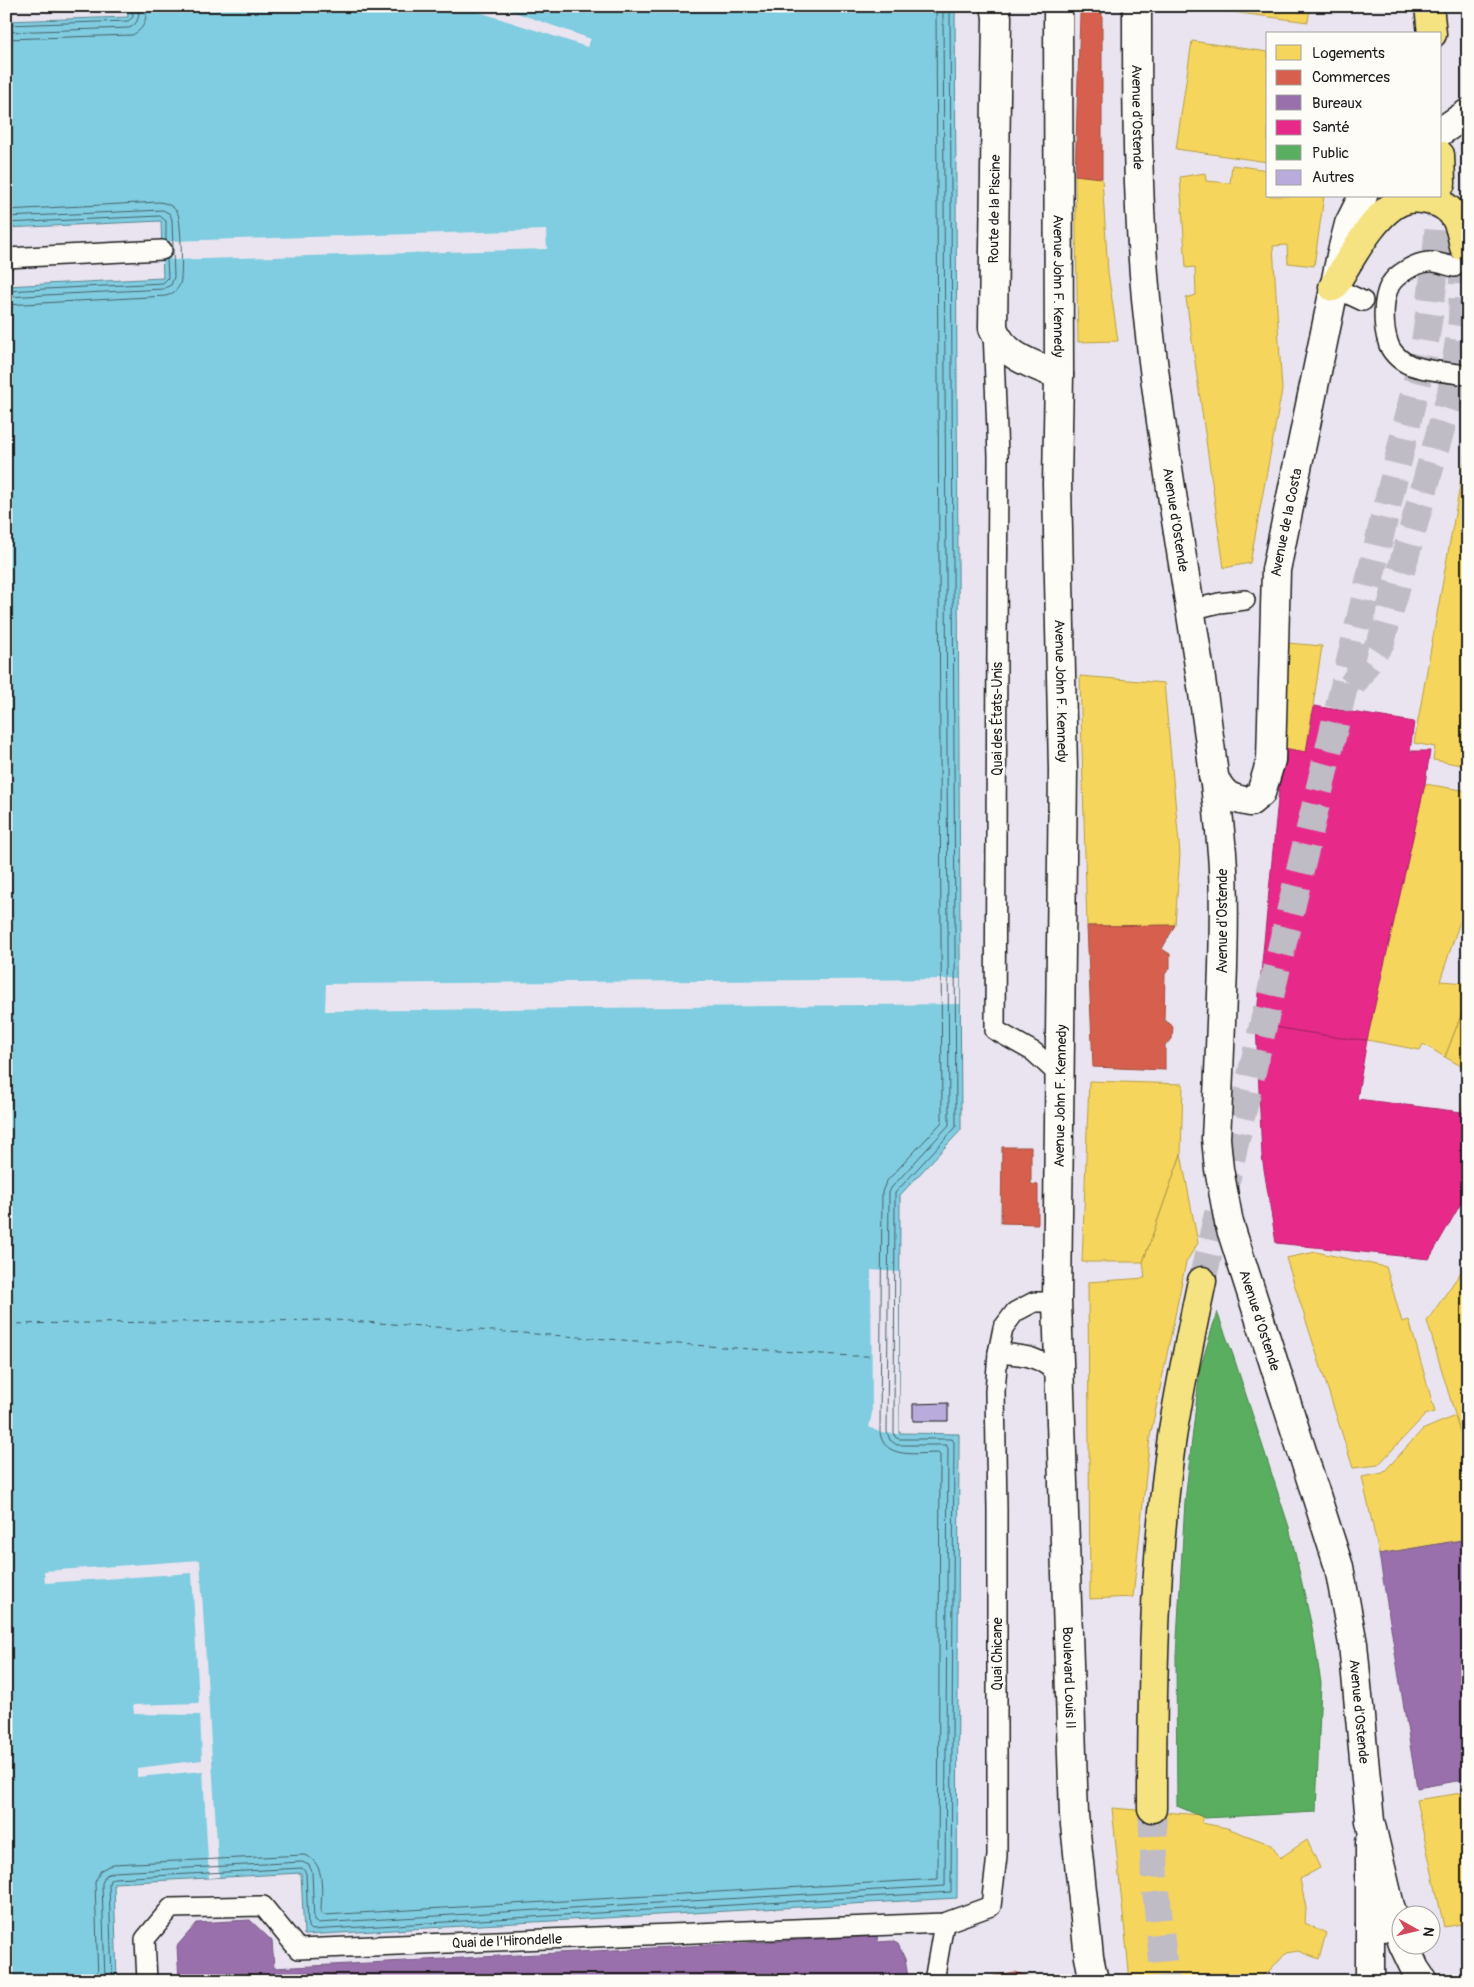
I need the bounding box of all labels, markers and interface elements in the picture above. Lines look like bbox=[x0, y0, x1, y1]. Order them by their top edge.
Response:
legend bbox=[1266, 32, 1442, 198]
text: Logements bbox=[1312, 44, 1385, 63]
street label: Avenue d'Ostende bbox=[1128, 64, 1147, 170]
text: Commerces bbox=[1312, 68, 1390, 87]
text: Bureaux bbox=[1312, 94, 1362, 113]
text: Santé bbox=[1312, 118, 1350, 137]
text: Public bbox=[1312, 144, 1349, 163]
street label: Route de la Piscine bbox=[985, 154, 1004, 264]
text: Autres bbox=[1312, 168, 1354, 187]
street label: Avenue John F. Kennedy bbox=[1050, 214, 1067, 358]
street label: Avenue d'Ostende bbox=[1159, 467, 1192, 573]
street label: Avenue de la Costa bbox=[1268, 467, 1306, 577]
street label: Avenue John F. Kennedy bbox=[1051, 619, 1071, 763]
street label: Quai des États-Unis bbox=[988, 661, 1006, 776]
street label: Avenue d'Ostende bbox=[1214, 868, 1231, 973]
street label: Avenue John F. Kennedy bbox=[1051, 1024, 1070, 1168]
street label: Avenue d'Ostende bbox=[1236, 1268, 1284, 1373]
street label: Quai Chicane bbox=[989, 1617, 1006, 1691]
street label: Boulevard Louis II bbox=[1059, 1626, 1079, 1729]
street label: Avenue d'Ostende bbox=[1345, 1658, 1372, 1765]
north arrow bbox=[1392, 1904, 1442, 1954]
text: N bbox=[1419, 1926, 1437, 1938]
street label: Quai de l’Hirondelle bbox=[451, 1930, 562, 1952]

